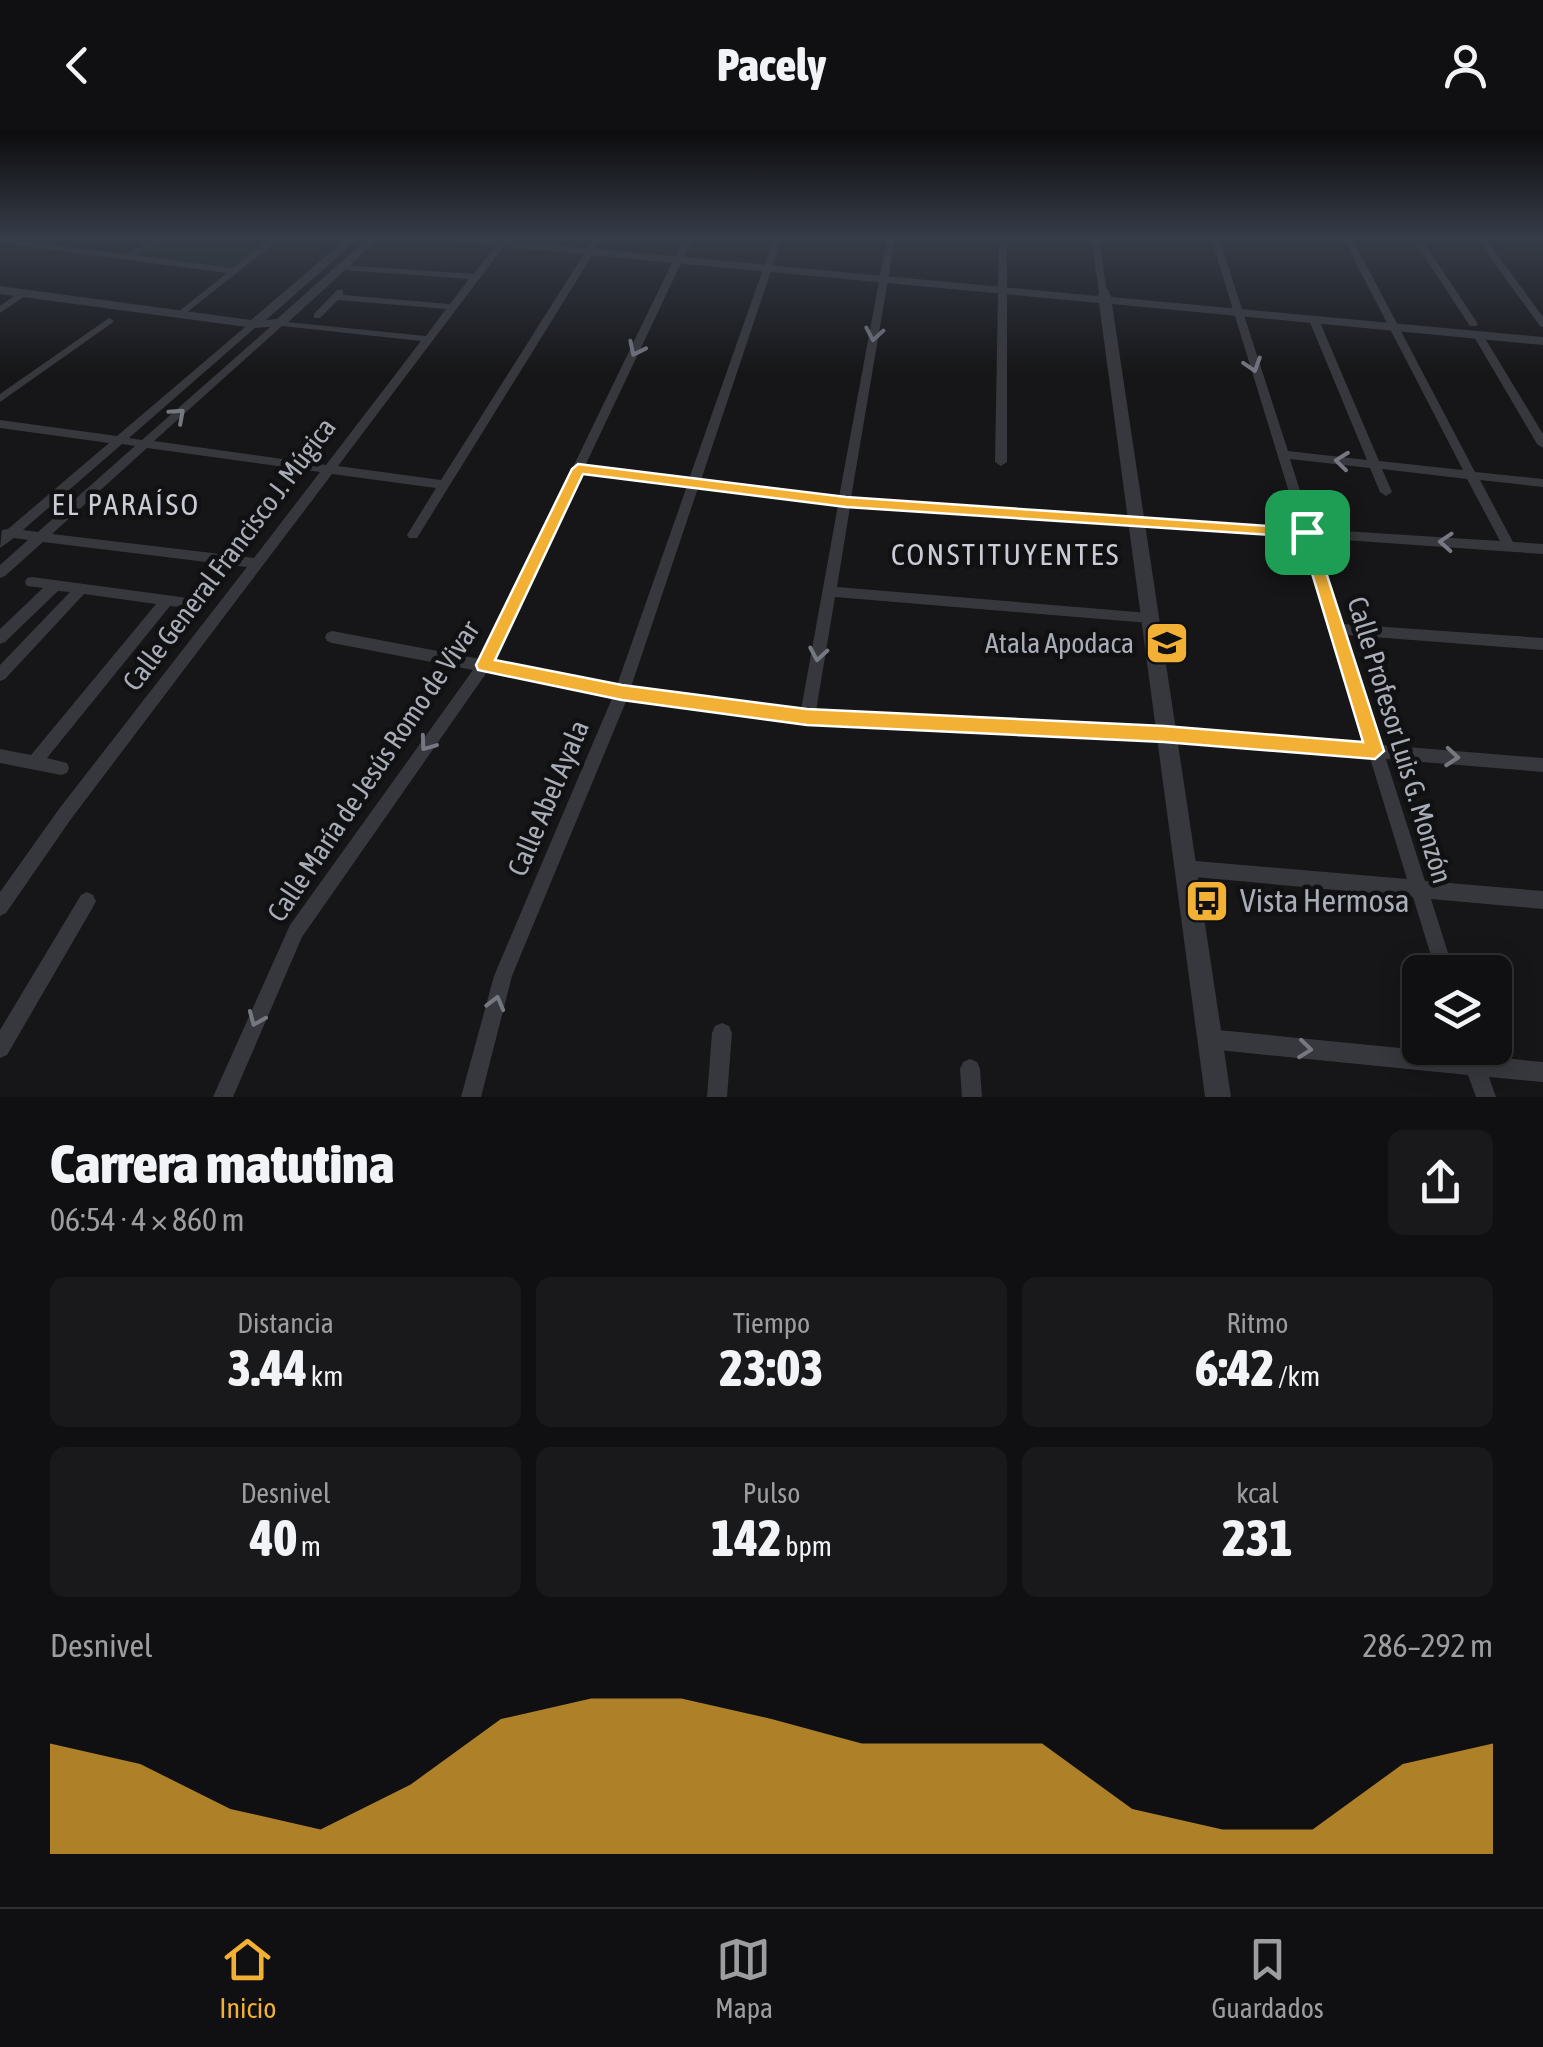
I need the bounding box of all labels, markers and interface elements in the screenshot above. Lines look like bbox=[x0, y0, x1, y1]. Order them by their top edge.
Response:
icon: back bbox=[50, 38, 105, 93]
icon: person bbox=[1438, 38, 1493, 93]
text: Pacely bbox=[717, 39, 826, 91]
one-way arrow bbox=[864, 326, 885, 343]
one-way arrow bbox=[628, 339, 648, 357]
one-way arrow bbox=[1241, 356, 1261, 373]
one-way arrow bbox=[166, 409, 185, 427]
street label: Calle General Francisco J. Múgica bbox=[116, 411, 342, 697]
one-way arrow bbox=[1333, 451, 1349, 472]
district label: EL PARAÍSO bbox=[51, 487, 201, 521]
pin bbox=[1265, 490, 1350, 575]
icon: arrive bbox=[1280, 505, 1335, 560]
one-way arrow bbox=[1437, 532, 1453, 554]
district label: CONSTITUYENTES bbox=[891, 537, 1121, 571]
street label: Calle Profesor Luis G. Monzón bbox=[1341, 593, 1459, 887]
street label: Calle María de Jesús Romo de Vivar bbox=[260, 614, 486, 927]
school or university icon: Atala Apodaca bbox=[1144, 620, 1190, 666]
place label: Atala Apodaca bbox=[985, 627, 1134, 659]
one-way arrow bbox=[808, 646, 829, 663]
street label: Calle Abel Ayala bbox=[501, 715, 595, 881]
one-way arrow bbox=[421, 733, 438, 751]
one-way arrow bbox=[1444, 746, 1460, 768]
bus stop icon: Vista Hermosa bbox=[1184, 878, 1230, 924]
place label: Vista Hermosa bbox=[1240, 882, 1410, 919]
map controls bbox=[1402, 955, 1512, 1065]
button: layers bbox=[1402, 955, 1512, 1065]
one-way arrow bbox=[484, 995, 505, 1012]
one-way arrow bbox=[248, 1009, 268, 1027]
one-way arrow bbox=[1298, 1038, 1314, 1059]
button: share bbox=[1388, 1130, 1493, 1235]
text: Carrera matutina bbox=[50, 1132, 394, 1195]
text: 06:54 · 4 × 860 m bbox=[50, 1201, 244, 1238]
text: Distancia bbox=[237, 1307, 334, 1339]
text: Tiempo bbox=[733, 1307, 810, 1339]
text: Ritmo bbox=[1227, 1307, 1288, 1339]
text: 3.44 bbox=[228, 1339, 307, 1397]
text: 23:03 bbox=[720, 1339, 823, 1397]
text: 6:42 bbox=[1195, 1339, 1274, 1397]
text: km bbox=[307, 1360, 343, 1392]
text: /km bbox=[1274, 1360, 1320, 1392]
text: Desnivel bbox=[241, 1477, 330, 1509]
text: Pulso bbox=[743, 1477, 800, 1509]
text: kcal bbox=[1236, 1477, 1279, 1509]
text: 40 bbox=[250, 1509, 297, 1567]
text: 142 bbox=[711, 1509, 781, 1567]
text: 231 bbox=[1222, 1509, 1293, 1567]
text: m bbox=[297, 1530, 321, 1562]
text: bpm bbox=[781, 1530, 832, 1562]
text: Desnivel bbox=[50, 1627, 153, 1664]
text: 286–292 m bbox=[1363, 1627, 1493, 1664]
tab: Inicio bbox=[219, 1932, 276, 2024]
tab: Mapa bbox=[715, 1932, 773, 2024]
tab: Guardados bbox=[1211, 1932, 1324, 2024]

